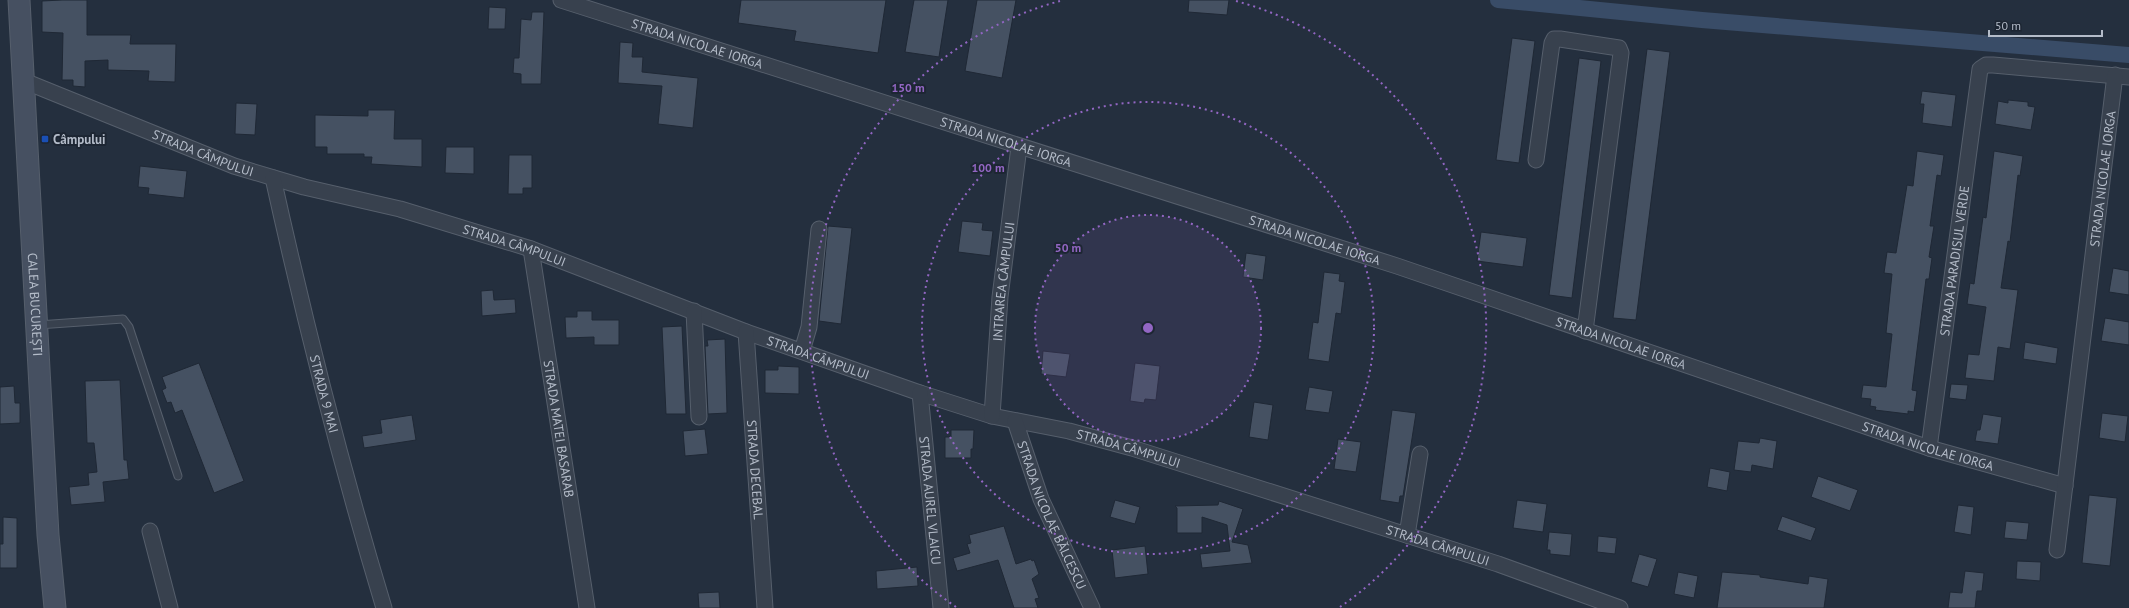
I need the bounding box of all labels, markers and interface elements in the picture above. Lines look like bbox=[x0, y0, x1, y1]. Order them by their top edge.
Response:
scale bar bbox=[1989, 12, 2102, 38]
street label: STRADA NICOLAE IORGA bbox=[629, 15, 765, 73]
text: 50 m bbox=[1995, 18, 2021, 33]
text: 150 m bbox=[891, 80, 925, 95]
street label: STRADA NICOLAE IORGA bbox=[2086, 110, 2120, 248]
street label: STRADA NICOLAE IORGA bbox=[938, 113, 1074, 171]
street label: STRADA CÂMPULUI bbox=[150, 126, 256, 180]
place label: Câmpului bbox=[53, 131, 106, 148]
marker: Câmpului bbox=[40, 134, 50, 144]
text: 100 m bbox=[971, 160, 1005, 175]
street label: STRADA PARADISUL VERDE bbox=[1936, 184, 1973, 337]
street label: STRADA NICOLAE IORGA bbox=[1247, 211, 1383, 269]
street label: STRADA CÂMPULUI bbox=[461, 221, 568, 271]
street label: INTRAREA CÂMPULUI bbox=[989, 221, 1018, 342]
text: 50 m bbox=[1055, 240, 1081, 255]
street label: CALEA BUCUREȘTI bbox=[24, 252, 46, 357]
street label: STRADA NICOLAE IORGA bbox=[1553, 313, 1689, 373]
centre of rings bbox=[1141, 321, 1155, 335]
street label: STRADA CÂMPULUI bbox=[764, 332, 872, 384]
street label: STRADA 9 MAI bbox=[306, 353, 342, 435]
street label: STRADA MATEI BASARAB bbox=[539, 359, 578, 499]
street label: STRADA NICOLAE IORGA bbox=[1860, 418, 1996, 475]
street label: STRADA DECEBAL bbox=[743, 419, 767, 520]
street label: STRADA CÂMPULUI bbox=[1075, 425, 1183, 472]
street label: STRADA AUREL VLAICU bbox=[915, 435, 945, 566]
street label: STRADA NICOLAE BĂLCESCU bbox=[1013, 439, 1090, 592]
street label: STRADA CÂMPULUI bbox=[1384, 521, 1492, 570]

